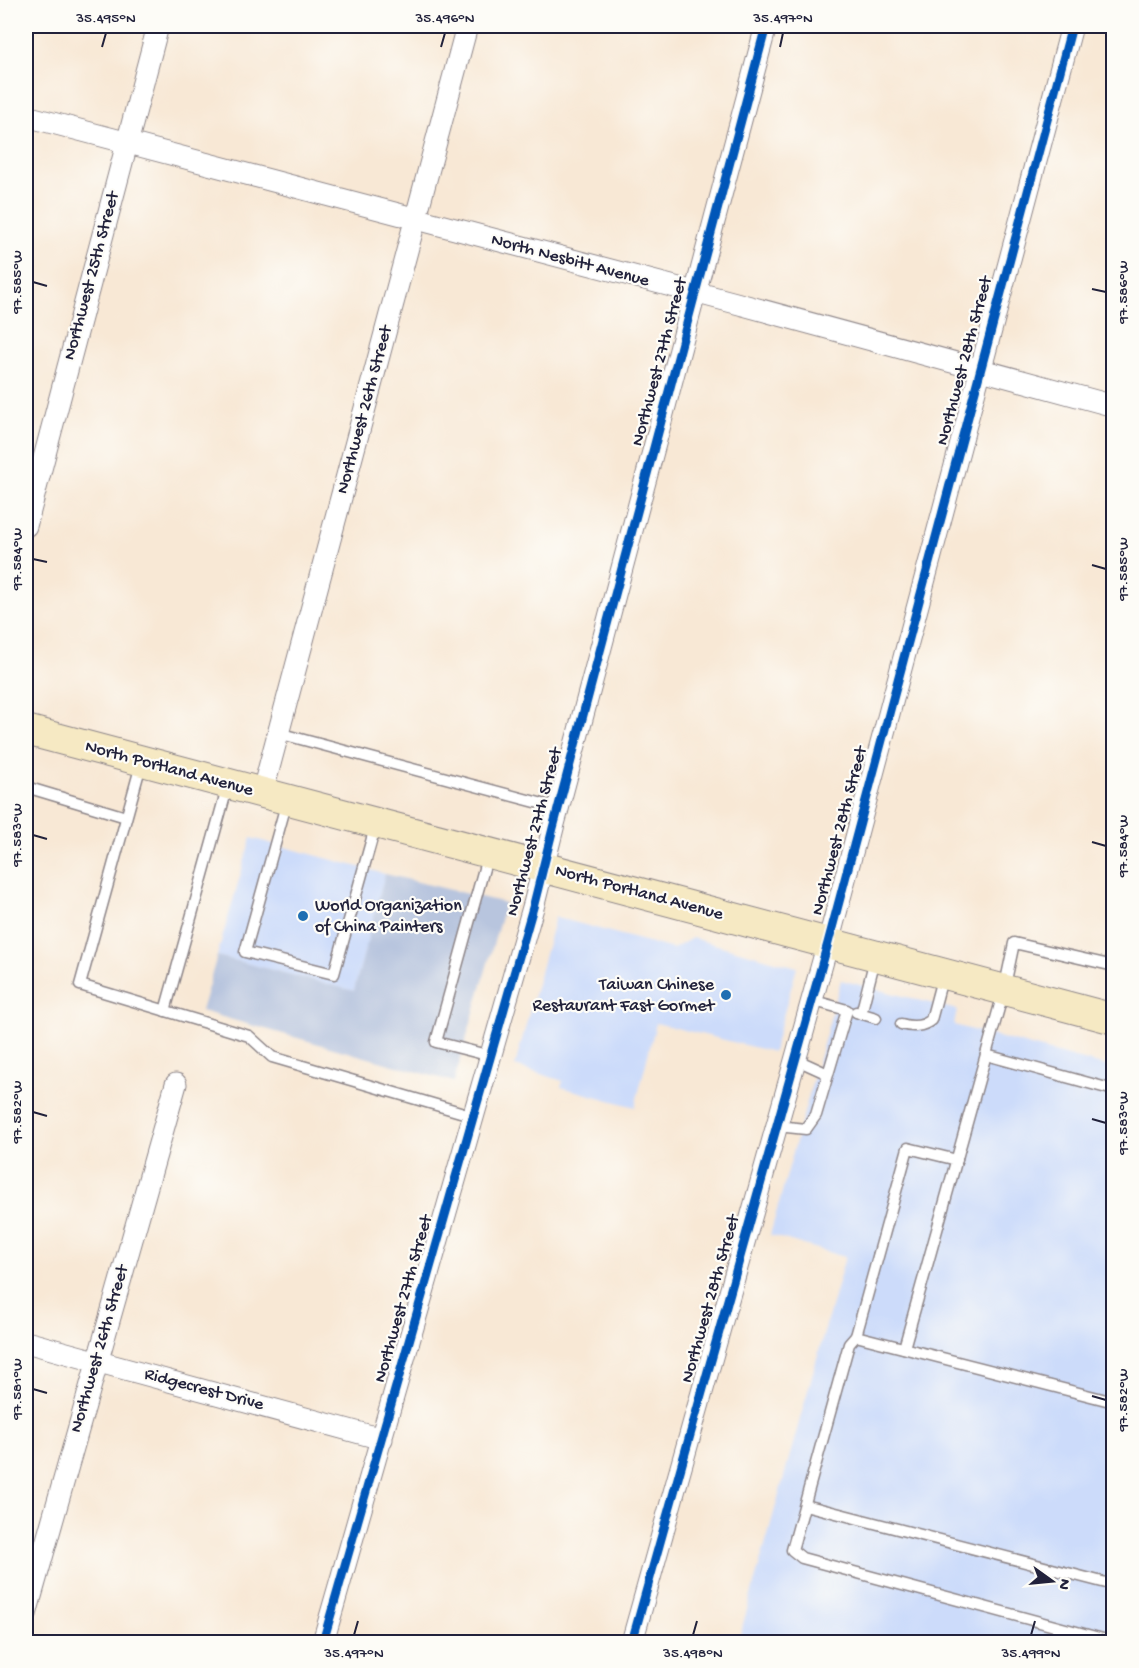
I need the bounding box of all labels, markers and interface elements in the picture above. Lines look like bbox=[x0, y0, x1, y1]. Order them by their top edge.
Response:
text: 35.495°N bbox=[75, 10, 136, 28]
text: 35.496°N bbox=[414, 10, 475, 28]
text: 35.497°N bbox=[752, 10, 813, 28]
street label: Northwest 25th Street bbox=[59, 188, 125, 363]
street label: North Nesbitt Avenue bbox=[489, 230, 652, 292]
text: 97.585°W bbox=[9, 250, 27, 315]
text: 97.586°W bbox=[1115, 260, 1133, 325]
street label: Northwest 28th Street bbox=[932, 273, 998, 448]
street label: Northwest 27th Street bbox=[627, 274, 693, 448]
street label: Northwest 26th Street bbox=[332, 322, 398, 496]
text: 97.584°W bbox=[9, 527, 27, 591]
text: 97.585°W bbox=[1115, 537, 1133, 602]
street label: North Portland Avenue bbox=[83, 736, 256, 802]
street label: Northwest 28th Street bbox=[807, 743, 873, 918]
street label: Northwest 27th Street bbox=[502, 744, 568, 918]
text: 97.583°W bbox=[9, 803, 27, 868]
text: 97.584°W bbox=[1115, 814, 1133, 878]
street label: North Portland Avenue bbox=[553, 860, 726, 926]
place label: World Organization of China Painters bbox=[315, 896, 462, 938]
marker: World Organization of China Painters bbox=[296, 909, 310, 923]
place label: Taiwan Chinese Restaurant Fast Gormet bbox=[532, 975, 716, 1017]
marker: Taiwan Chinese Restaurant Fast Gormet bbox=[719, 988, 733, 1002]
text: 97.582°W bbox=[9, 1080, 27, 1145]
text: 97.583°W bbox=[1115, 1091, 1133, 1156]
street label: Northwest 27th Street bbox=[370, 1211, 438, 1385]
street label: Northwest 28th Street bbox=[677, 1211, 746, 1385]
street label: Northwest 26th Street bbox=[66, 1261, 134, 1435]
text: 97.581°W bbox=[9, 1358, 27, 1421]
street label: Ridgecrest Drive bbox=[142, 1364, 267, 1416]
text: 97.582°W bbox=[1115, 1368, 1133, 1433]
north arrow bbox=[1022, 1551, 1082, 1611]
text: N bbox=[1052, 1576, 1074, 1592]
text: 35.497°N bbox=[323, 1645, 384, 1663]
text: 35.498°N bbox=[662, 1645, 723, 1663]
text: 35.499°N bbox=[1000, 1645, 1061, 1663]

